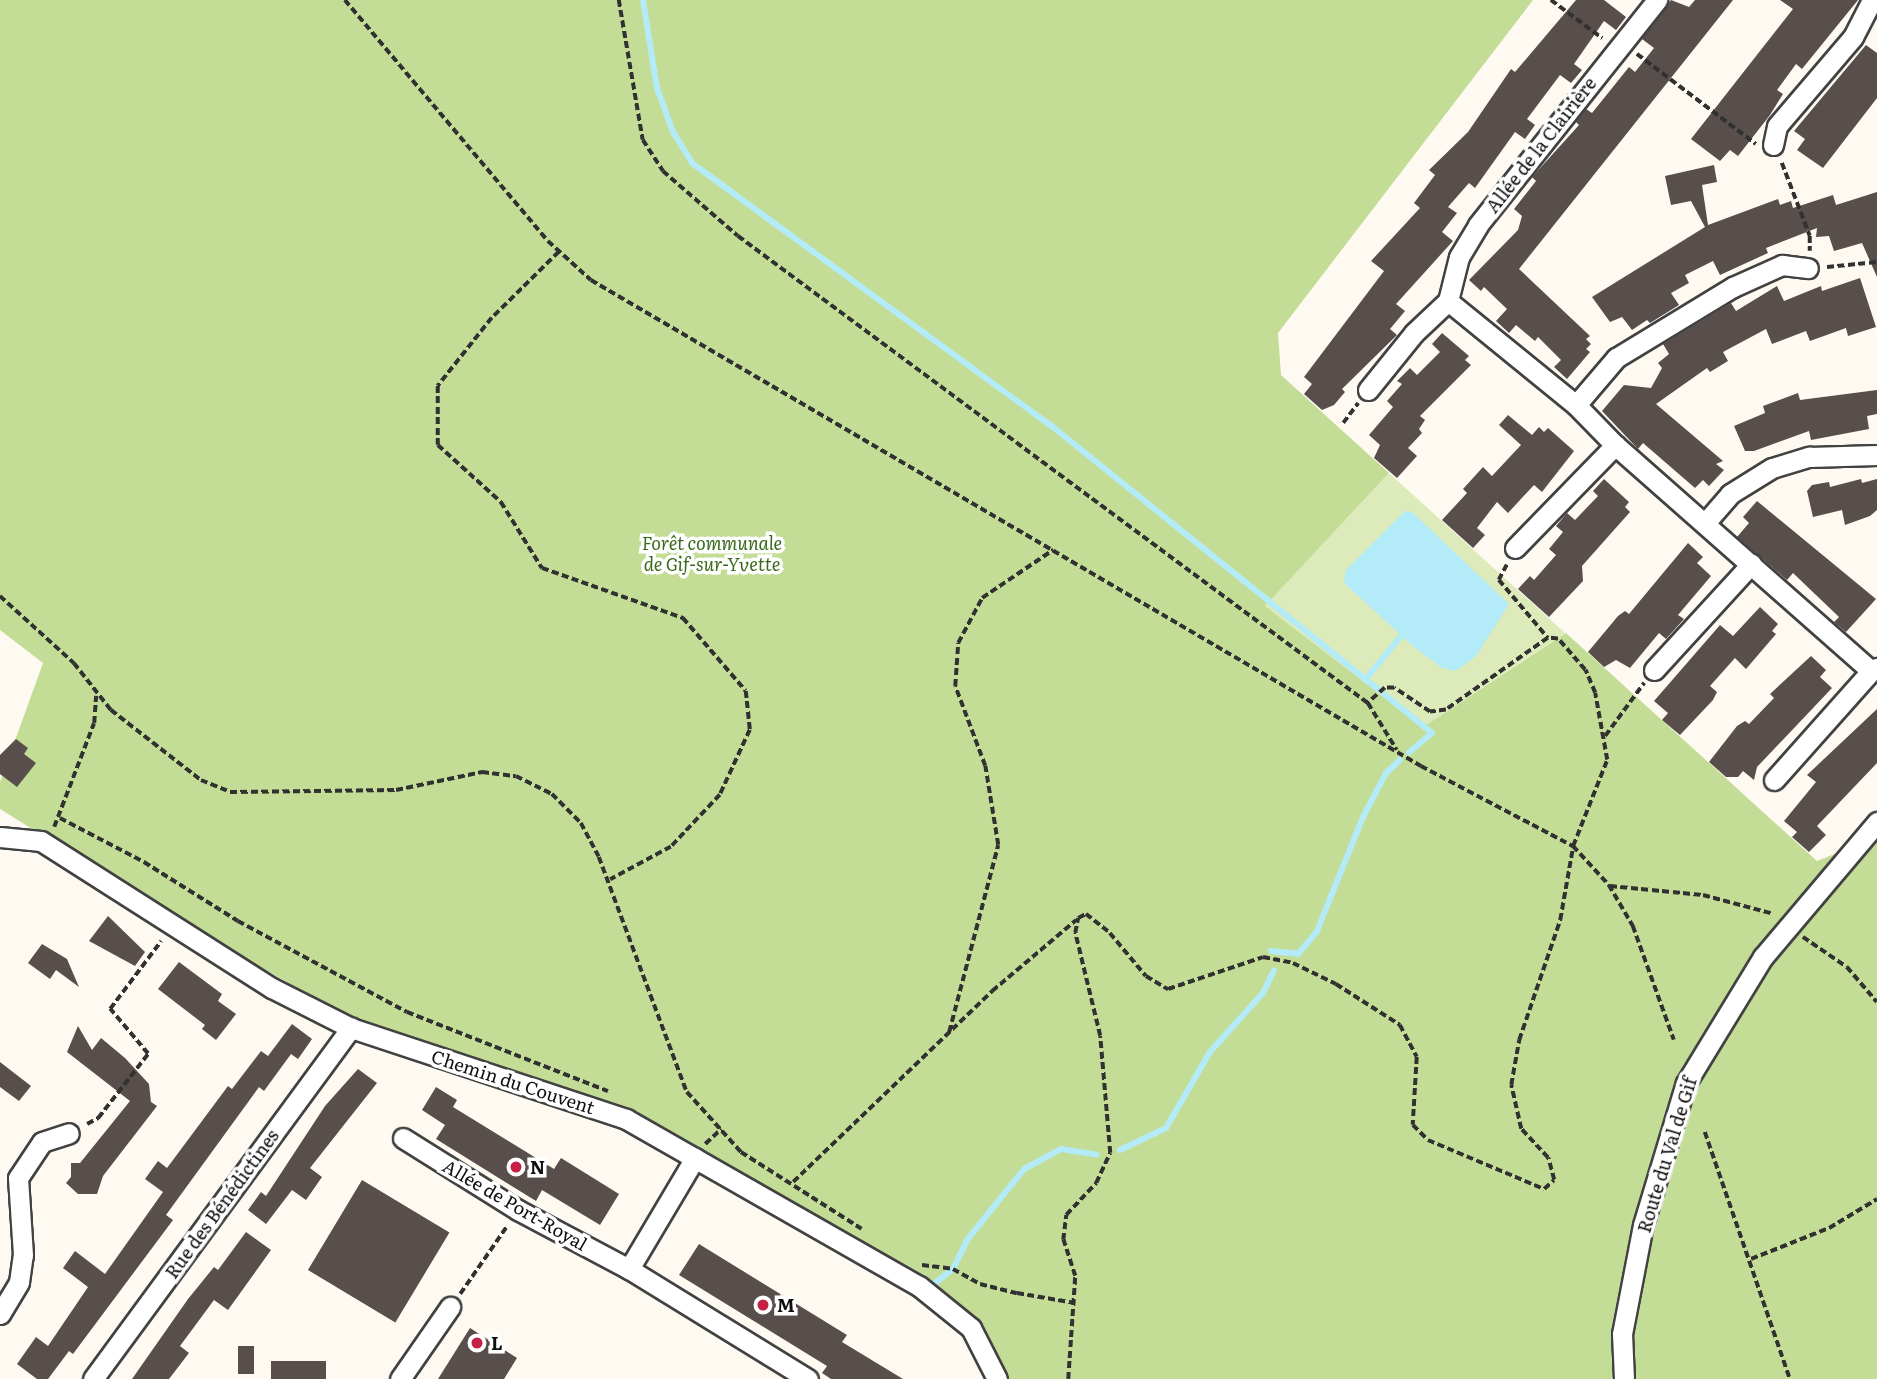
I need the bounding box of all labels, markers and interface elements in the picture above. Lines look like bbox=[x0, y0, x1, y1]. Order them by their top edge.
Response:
street label: Allée de la Clairière bbox=[1481, 73, 1601, 217]
park label: Forêt communale de Gif-sur-Yvette bbox=[642, 533, 782, 576]
street label: Chemin du Couvent bbox=[429, 1045, 597, 1119]
street label: Route du Val de Gif bbox=[1633, 1075, 1701, 1235]
street label: Rue des Bénédictines bbox=[161, 1125, 283, 1283]
street label: Allée de Port-Royal bbox=[439, 1155, 591, 1255]
place label: N bbox=[530, 1156, 545, 1178]
marker: N bbox=[508, 1159, 524, 1175]
place label: M bbox=[777, 1294, 795, 1316]
marker: M bbox=[755, 1297, 771, 1313]
place label: L bbox=[491, 1332, 503, 1354]
marker: L bbox=[469, 1335, 485, 1351]

